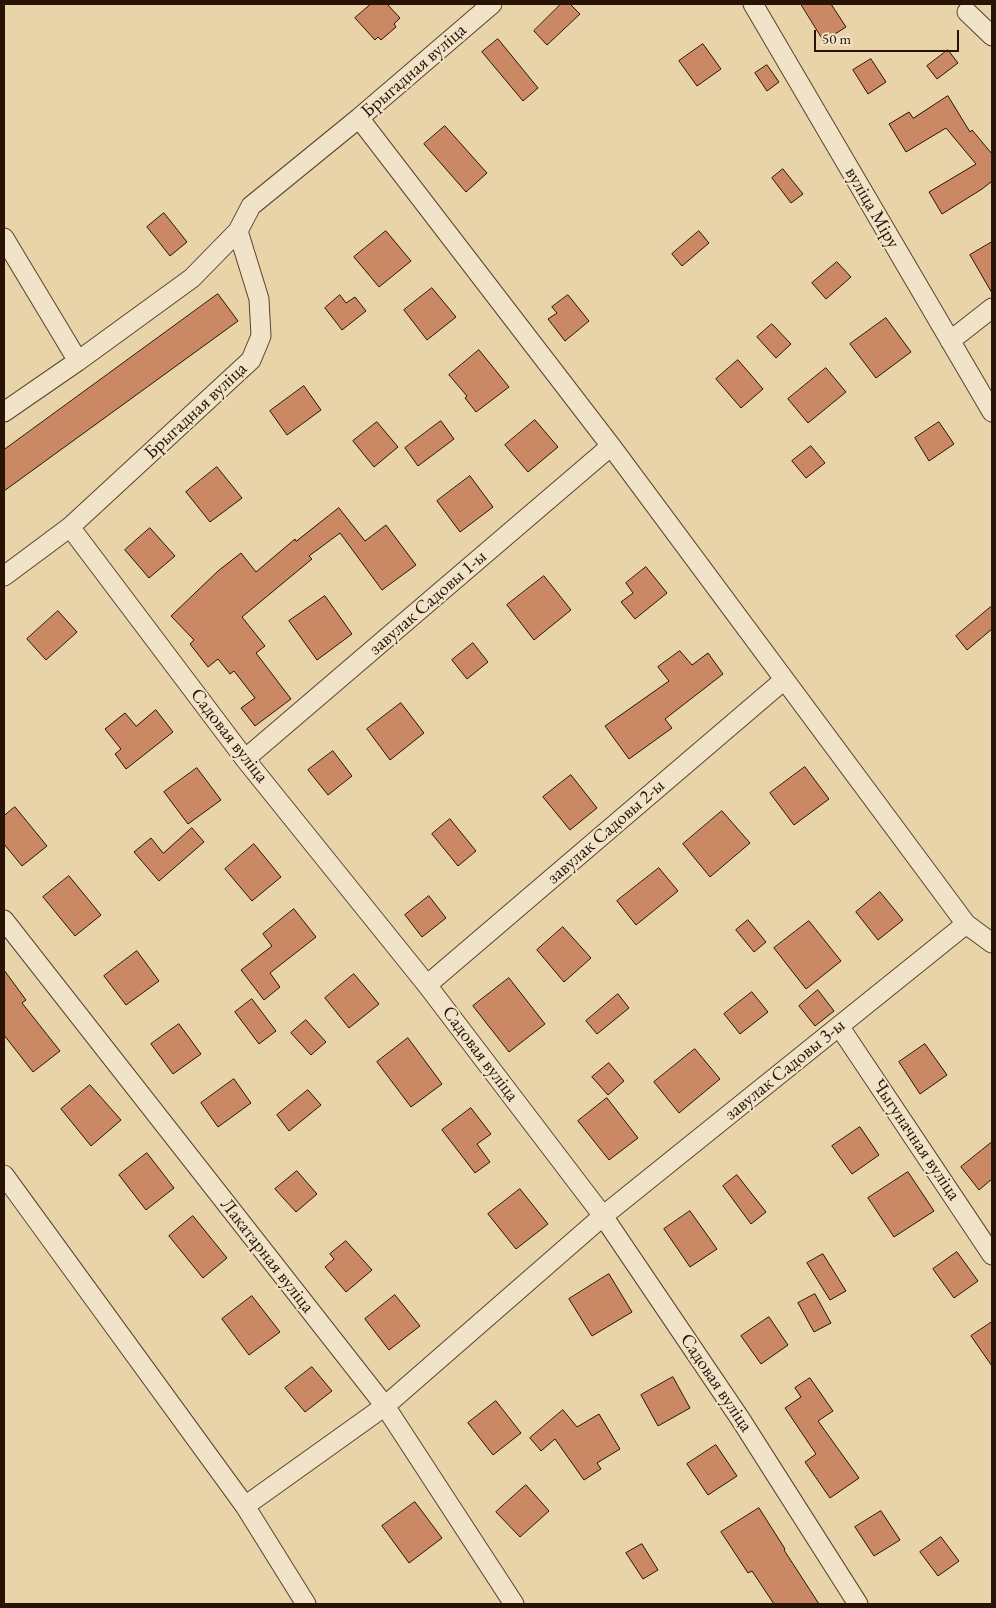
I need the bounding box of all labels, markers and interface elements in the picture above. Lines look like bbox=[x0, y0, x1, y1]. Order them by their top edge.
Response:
street label: Брыгадная вуліца bbox=[357, 19, 471, 123]
scale bar bbox=[816, 20, 961, 52]
text: 50 m bbox=[822, 29, 851, 48]
street label: вуліца Міру bbox=[840, 163, 904, 253]
street label: Брыгадная вуліца bbox=[140, 358, 252, 464]
street label: завулак Садовы 1-ы bbox=[364, 546, 492, 660]
street label: Садовая вуліца bbox=[185, 684, 273, 788]
street label: завулак Садовы 2-ы bbox=[542, 775, 670, 889]
street label: Садовая вуліца bbox=[437, 1002, 523, 1106]
street label: завулак Садовы 3-ы bbox=[720, 1014, 850, 1126]
street label: Чыгуначная вуліца bbox=[867, 1075, 965, 1205]
street label: Лакатарная вуліца bbox=[215, 1194, 319, 1318]
street label: Садовая вуліца bbox=[675, 1329, 757, 1437]

